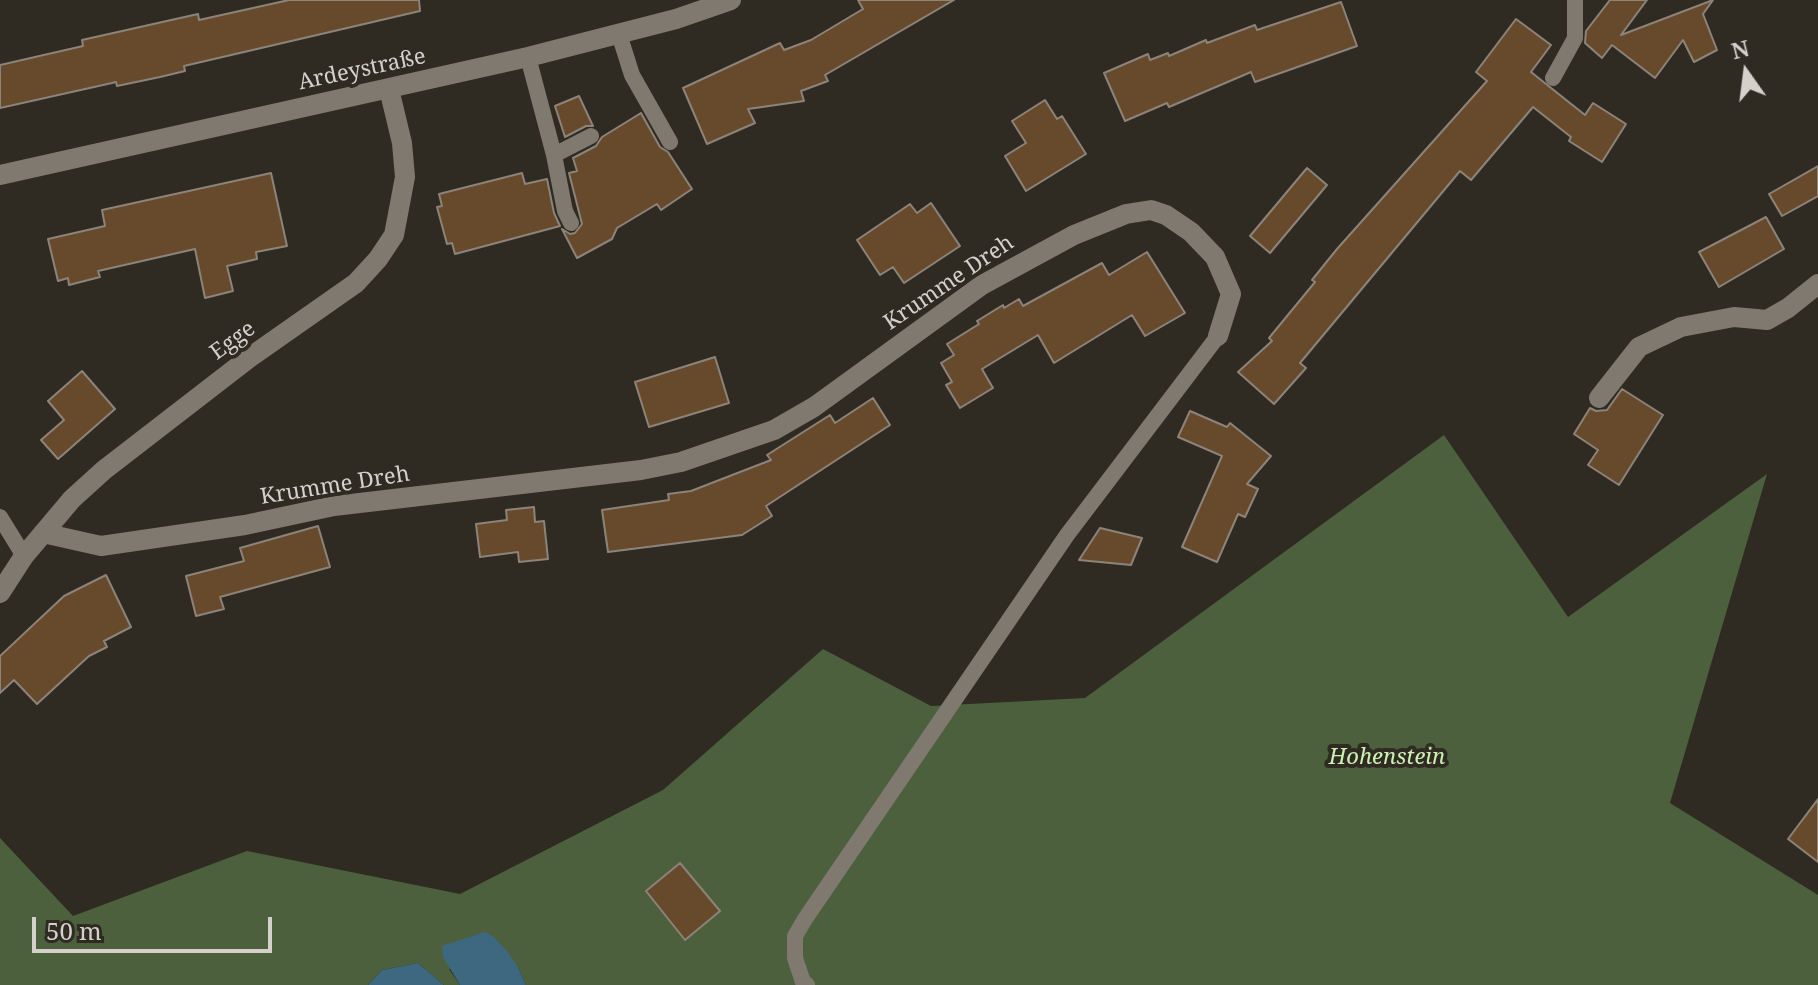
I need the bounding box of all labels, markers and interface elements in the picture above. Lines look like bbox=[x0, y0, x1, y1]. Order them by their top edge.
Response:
north arrow bbox=[1706, 32, 1786, 112]
text: N bbox=[1728, 32, 1752, 65]
street label: Ardeystraße bbox=[296, 44, 428, 96]
street label: Krumme Dreh bbox=[879, 230, 1019, 336]
street label: Egge bbox=[205, 316, 261, 366]
street label: Krumme Dreh bbox=[258, 461, 412, 511]
park label: Hohenstein bbox=[1329, 745, 1445, 771]
scale bar bbox=[36, 901, 276, 951]
text: 50 m bbox=[46, 914, 102, 947]

